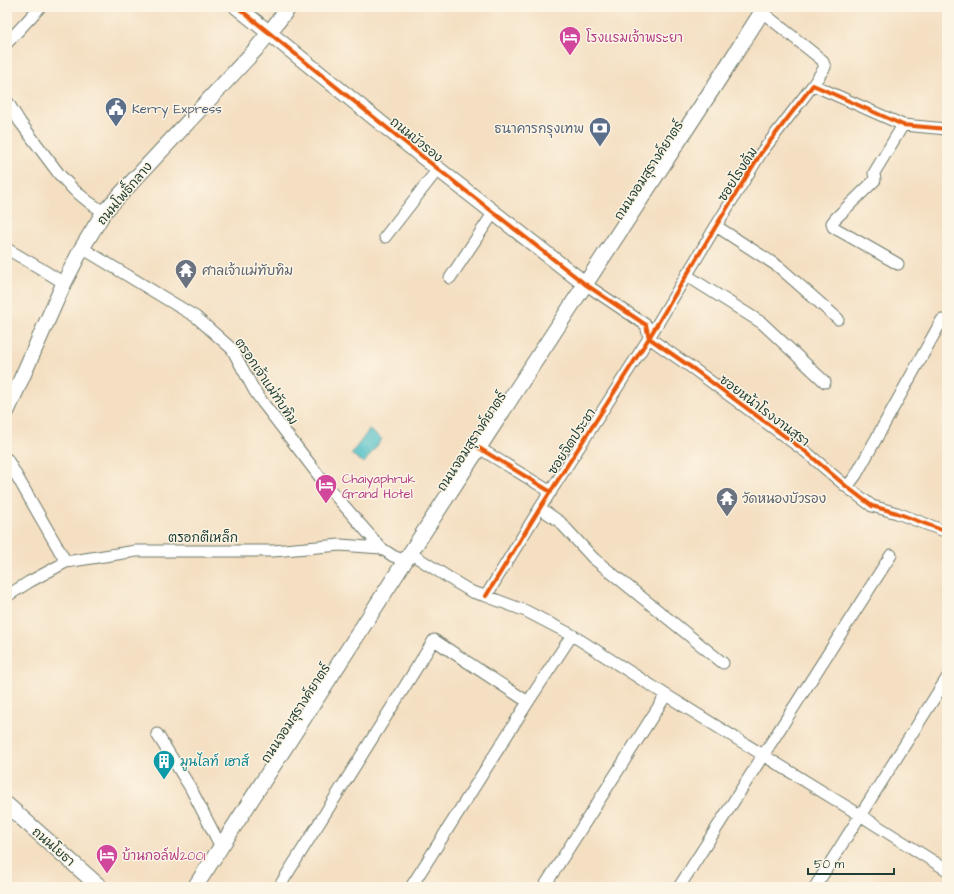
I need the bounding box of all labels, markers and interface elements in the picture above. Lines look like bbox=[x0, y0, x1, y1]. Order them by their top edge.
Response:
hotel icon: โรงแรมเจ้าพระยา bbox=[557, 24, 583, 57]
place label: โรงแรมเจ้าพระยา bbox=[586, 28, 683, 47]
public building icon: Kerry Express bbox=[103, 95, 129, 128]
place label: Kerry Express bbox=[132, 100, 222, 119]
street label: ถนนบัวรอง bbox=[386, 113, 447, 167]
bank icon: ธนาคารกรุงเทพ bbox=[587, 115, 613, 148]
street label: ถนนจอมสุรางค์ยาตร์ bbox=[609, 116, 688, 224]
place label: ธนาคารกรุงเทพ bbox=[495, 120, 584, 138]
street label: ซอยโรงต้ม bbox=[713, 143, 762, 205]
street label: ถนนโพธิ์กลาง bbox=[90, 156, 157, 229]
temple icon: ศาลเจ้าแม่ทับทิม bbox=[173, 257, 199, 290]
place label: ศาลเจ้าแม่ทับทิม bbox=[202, 262, 293, 280]
street label: ตรอกเจ้าแม่ทับทิม bbox=[230, 334, 302, 429]
street label: ซอยหน้าโรงงานสุรา bbox=[716, 370, 814, 451]
street label: ถนนจอมสุรางค์ยาตร์ bbox=[432, 387, 511, 495]
street label: ซอยจิตประชา bbox=[544, 405, 600, 478]
place label: Chaiyaphruk Grand Hotel bbox=[342, 470, 415, 503]
hotel icon: Chaiyaphruk Grand Hotel bbox=[313, 472, 339, 505]
temple icon: วัดหนองบัวรอง bbox=[714, 485, 740, 518]
place label: วัดหนองบัวรอง bbox=[742, 490, 826, 508]
street label: ตรอกตีเหล็ก bbox=[168, 528, 238, 547]
street label: ถนนจอมสุรางค์ยาตร์ bbox=[256, 659, 335, 767]
building icon: มูนไลท์ เฮาส์ bbox=[151, 748, 177, 781]
place label: มูนไลท์ เฮาส์ bbox=[180, 752, 250, 771]
street label: ถนนโยธา bbox=[28, 822, 79, 870]
hotel icon: บ้านกอล์ฟ2001 bbox=[94, 842, 120, 875]
place label: บ้านกอล์ฟ2001 bbox=[122, 846, 206, 865]
scale bar bbox=[808, 850, 894, 876]
text: 50 m bbox=[814, 856, 845, 873]

